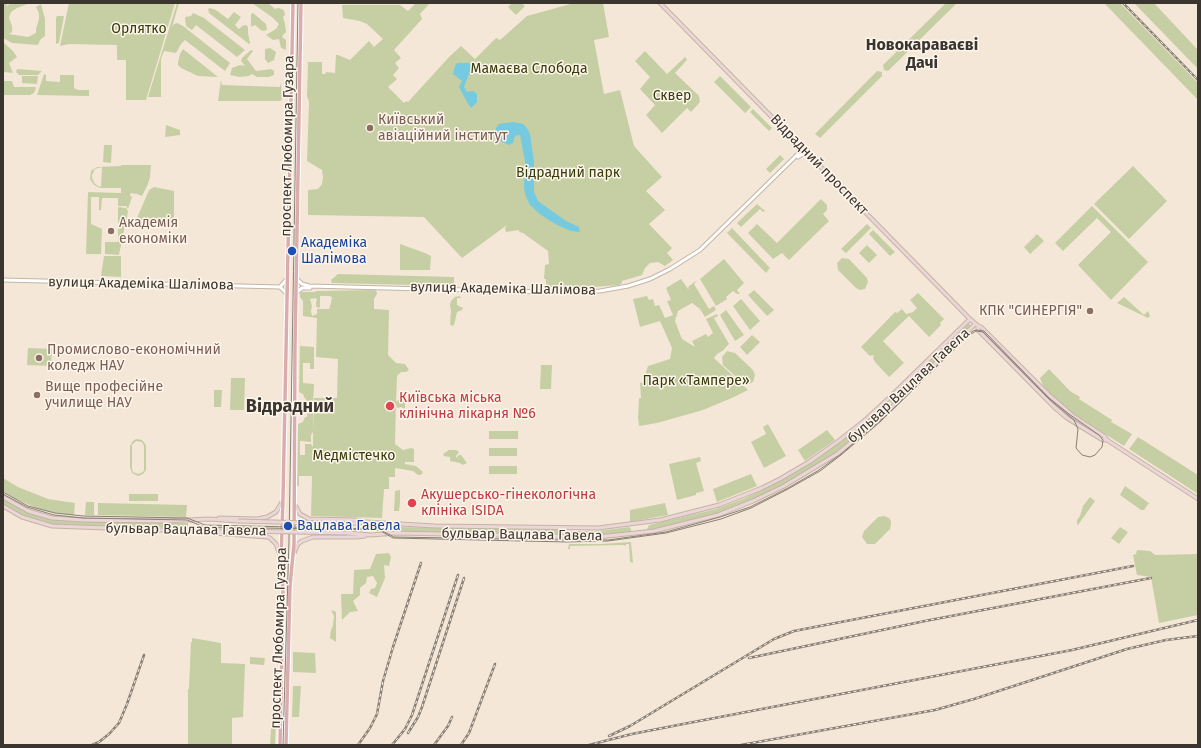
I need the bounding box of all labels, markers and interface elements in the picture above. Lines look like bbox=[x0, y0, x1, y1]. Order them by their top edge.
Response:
park label: Орлятко bbox=[111, 21, 167, 37]
district label: Новокараваєві Дачі bbox=[866, 36, 978, 74]
street label: проспект Любомира Гузара bbox=[278, 55, 298, 237]
park label: Мамаєва Слобода bbox=[471, 61, 587, 77]
park label: Сквер bbox=[653, 88, 691, 104]
street label: Відрадний проспект bbox=[767, 111, 871, 219]
place label: Київський авіаційний інститут bbox=[378, 112, 508, 144]
marker: Київський авіаційний інститут bbox=[365, 123, 375, 133]
park label: Відрадний парк bbox=[516, 165, 620, 181]
place label: Академія економіки bbox=[119, 215, 187, 248]
marker: Академія економіки bbox=[106, 226, 116, 236]
place label: Академіка Шалімова bbox=[301, 235, 367, 268]
marker: Академіка Шалімова bbox=[286, 245, 298, 257]
street label: вулиця Академіка Шалімова bbox=[48, 274, 234, 294]
street label: вулиця Академіка Шалімова bbox=[410, 279, 596, 299]
place label: КПК "СИНЕРГІЯ" bbox=[979, 303, 1082, 319]
marker: КПК "СИНЕРГІЯ" bbox=[1085, 306, 1095, 316]
street label: бульвар Вацлава Гавела bbox=[844, 325, 974, 447]
place label: Промислово-економічний коледж НАУ bbox=[47, 342, 221, 374]
marker: Промислово-економічний коледж НАУ bbox=[34, 353, 44, 363]
park label: Парк «Тампере» bbox=[642, 373, 750, 389]
place label: Вище професійне училище НАУ bbox=[45, 379, 163, 412]
marker: Вище професійне училище НАУ bbox=[32, 390, 42, 400]
place label: Київська міська клінічна лікарня №6 bbox=[399, 390, 536, 422]
district label: Відрадний bbox=[246, 396, 334, 418]
marker: Київська міська клінічна лікарня №6 bbox=[384, 400, 396, 412]
park label: Медмістечко bbox=[313, 448, 395, 464]
place label: Акушерсько-гінекологічна клініка ISIDA bbox=[421, 487, 596, 520]
marker: Акушерсько-гінекологічна клініка ISIDA bbox=[406, 497, 418, 509]
place label: Вацлава Гавела bbox=[297, 518, 401, 534]
street label: бульвар Вацлава Гавела bbox=[105, 520, 267, 540]
marker: Вацлава Гавела bbox=[282, 520, 294, 532]
street label: бульвар Вацлава Гавела bbox=[441, 525, 603, 545]
street label: проспект Любомира Гузара bbox=[267, 547, 291, 729]

